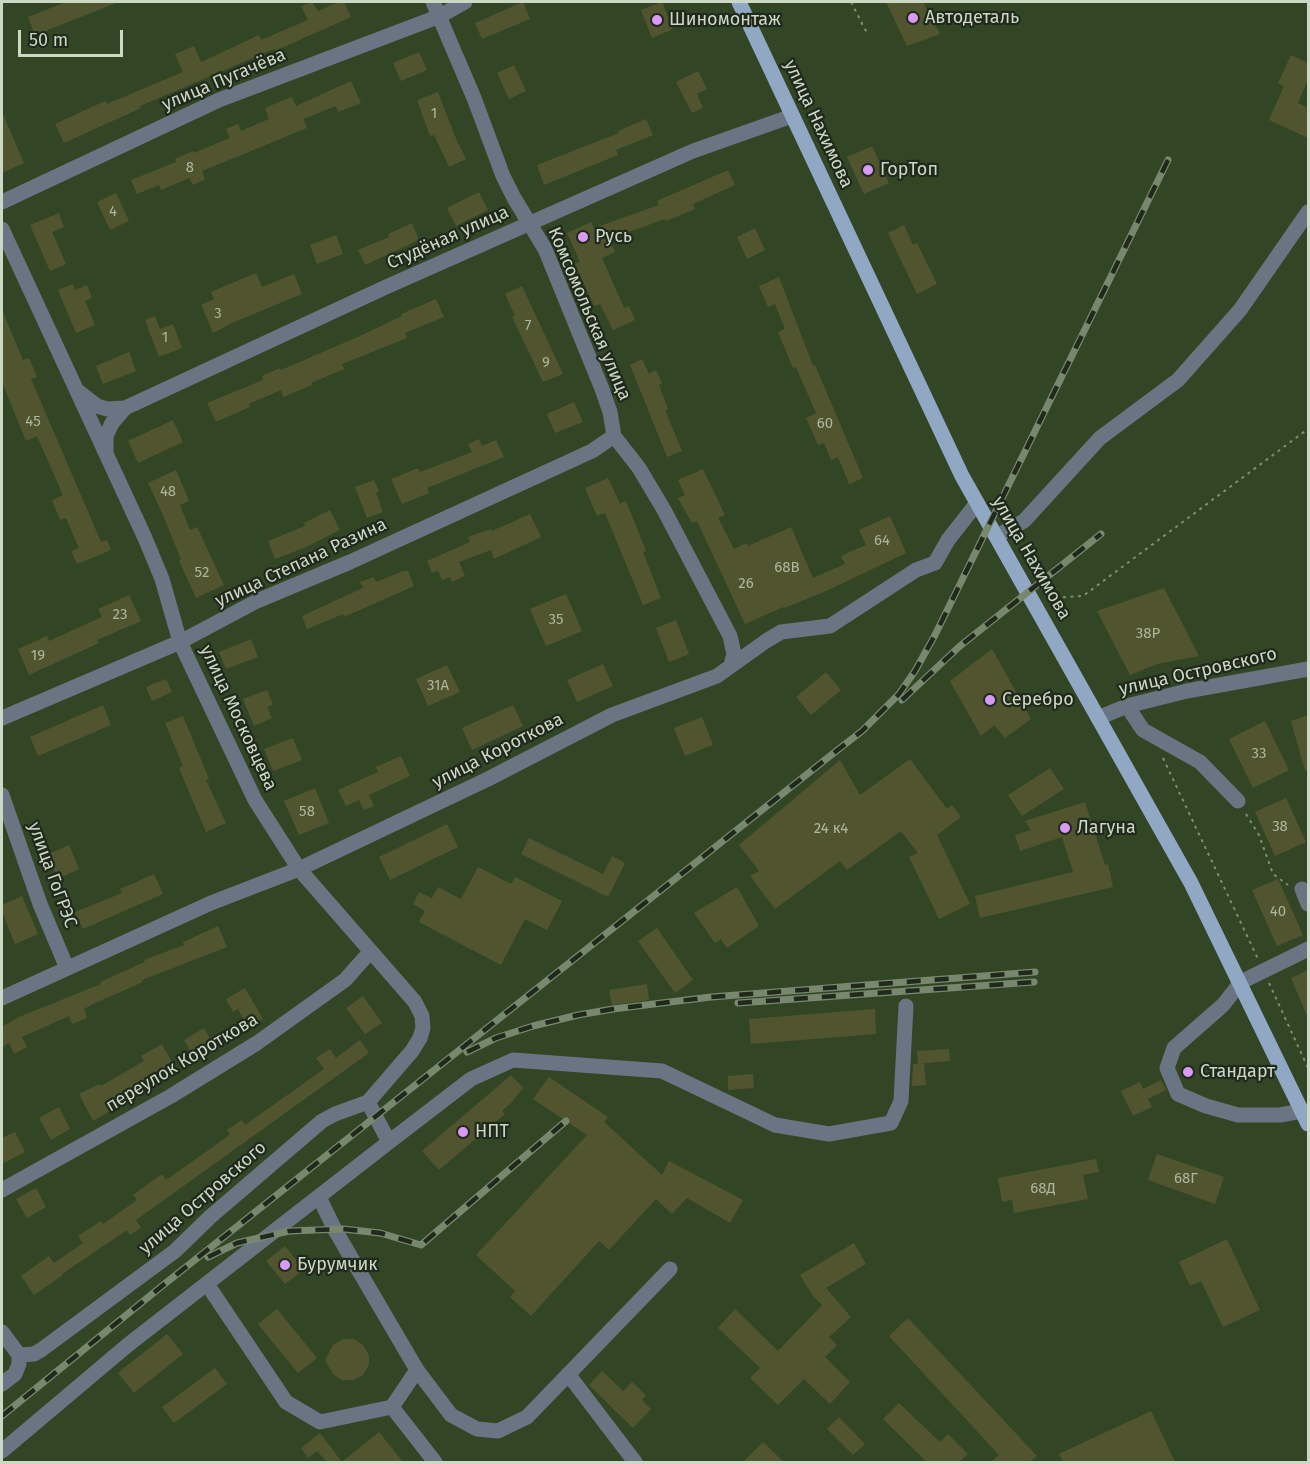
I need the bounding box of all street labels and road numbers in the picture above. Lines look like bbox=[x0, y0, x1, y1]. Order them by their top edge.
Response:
street label: улица Пугачёва bbox=[159, 44, 289, 116]
street label: улица Нахимова bbox=[779, 57, 857, 191]
street label: Студёная улица bbox=[384, 201, 512, 275]
street label: Комсомольская улица bbox=[543, 224, 635, 404]
street label: улица Нахимова bbox=[987, 492, 1075, 624]
street label: улица Степана Разина bbox=[212, 514, 390, 612]
street label: улица Московцева bbox=[195, 642, 281, 794]
street label: улица Островского bbox=[1117, 643, 1279, 701]
street label: улица Короткова bbox=[429, 709, 567, 793]
street label: улица ГоГРЭС bbox=[23, 819, 81, 931]
street label: переулок Короткова bbox=[102, 1009, 262, 1117]
street label: улица Островского bbox=[135, 1137, 271, 1259]

